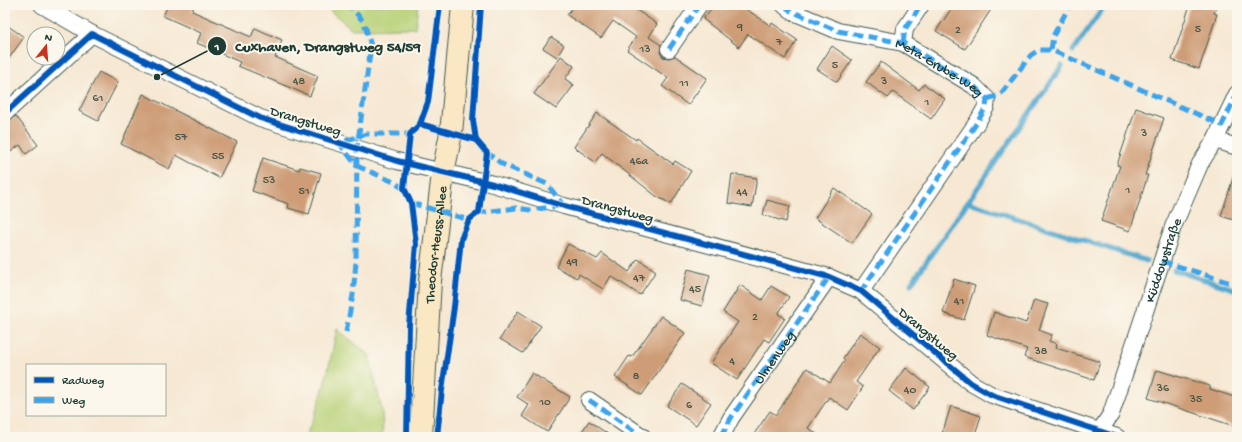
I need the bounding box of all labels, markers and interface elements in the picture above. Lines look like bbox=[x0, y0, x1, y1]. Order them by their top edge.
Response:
house number: 9 bbox=[736, 21, 743, 35]
house number: 5 bbox=[1195, 23, 1201, 37]
house number: 2 bbox=[955, 24, 961, 38]
north arrow bbox=[26, 26, 66, 66]
text: N bbox=[43, 32, 54, 45]
callout: Cuxhaven, Drangstweg 54/59 bbox=[207, 33, 429, 60]
house number: 7 bbox=[775, 36, 783, 50]
street label: Meta-Grube-Weg bbox=[894, 36, 986, 102]
text: Cuxhaven, Drangstweg 54/59 bbox=[234, 39, 421, 57]
text: 1 bbox=[214, 41, 220, 55]
house number: 13 bbox=[638, 43, 651, 57]
house number: 5 bbox=[832, 59, 838, 73]
house number: 48 bbox=[293, 75, 306, 89]
house number: 3 bbox=[880, 75, 887, 89]
house number: 11 bbox=[678, 77, 689, 91]
house number: 61 bbox=[93, 92, 104, 106]
house number: 1 bbox=[924, 96, 930, 110]
street label: Drangstweg bbox=[267, 103, 343, 141]
house number: 3 bbox=[1140, 127, 1147, 141]
house number: 57 bbox=[175, 131, 188, 145]
house number: 55 bbox=[212, 150, 224, 164]
house number: 46a bbox=[630, 155, 649, 169]
house number: 53 bbox=[263, 174, 275, 188]
house number: 1 bbox=[1125, 184, 1131, 198]
house number: 51 bbox=[298, 185, 310, 199]
street label: Theodor-Heuss-Allee bbox=[423, 185, 452, 305]
house number: 44 bbox=[736, 186, 748, 200]
street label: Drangstweg bbox=[579, 192, 655, 228]
street label: Küddowstraße bbox=[1143, 215, 1187, 305]
house number: 49 bbox=[566, 256, 578, 270]
house number: 47 bbox=[633, 272, 646, 286]
house number: 45 bbox=[689, 283, 701, 297]
house number: 41 bbox=[954, 295, 964, 309]
street label: Drangstweg bbox=[893, 304, 961, 365]
house number: 2 bbox=[752, 311, 758, 325]
street label: Ulmenweg bbox=[751, 328, 800, 388]
house number: 38 bbox=[1034, 345, 1048, 359]
house number: 4 bbox=[729, 355, 735, 369]
legend bbox=[26, 364, 166, 416]
house number: 8 bbox=[633, 370, 640, 384]
text: Radweg bbox=[62, 375, 104, 389]
house number: 36 bbox=[1156, 382, 1170, 396]
house number: 40 bbox=[904, 384, 916, 398]
house number: 35 bbox=[1189, 393, 1202, 407]
text: Weg bbox=[62, 395, 85, 409]
house number: 10 bbox=[538, 396, 551, 410]
house number: 6 bbox=[686, 399, 693, 413]

